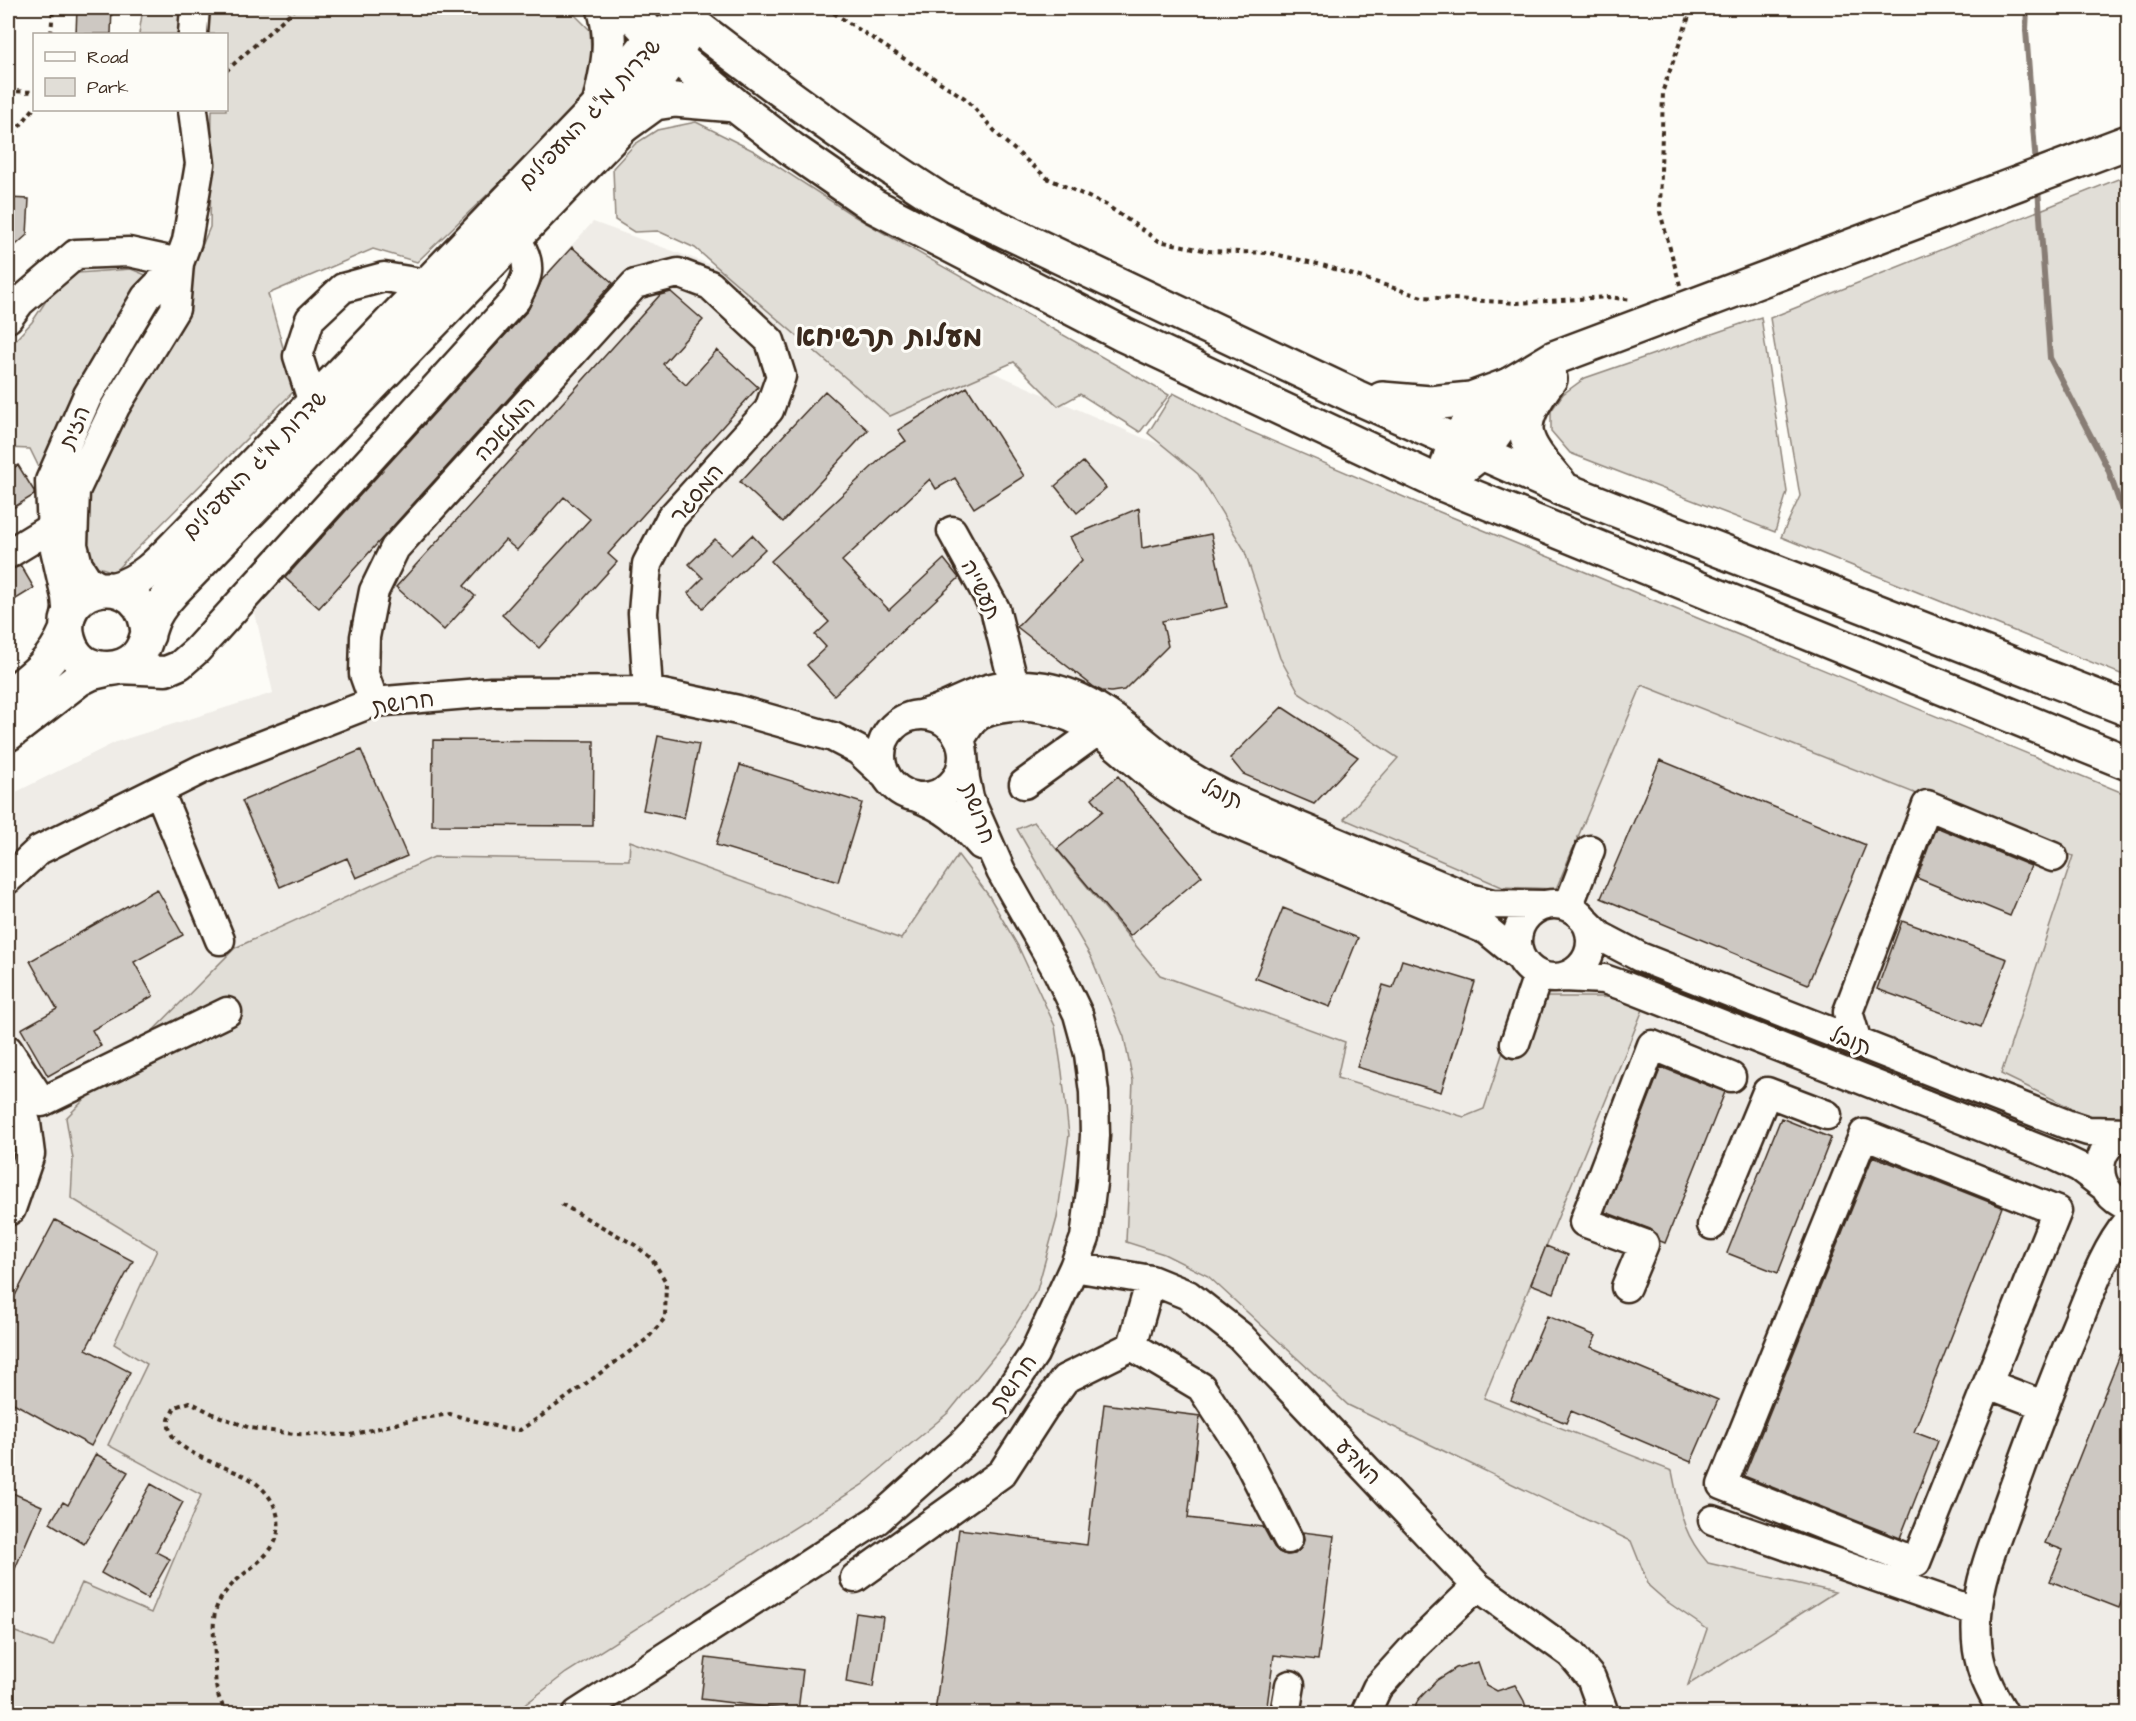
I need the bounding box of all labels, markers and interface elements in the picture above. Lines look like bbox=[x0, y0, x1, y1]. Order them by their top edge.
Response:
street label: שדרות מ"ג המעפילים bbox=[512, 32, 668, 196]
legend bbox=[33, 33, 228, 111]
text: Road bbox=[87, 45, 128, 70]
text: Park bbox=[87, 75, 129, 100]
district label: מעלות תרשיחא bbox=[796, 318, 982, 357]
street label: שדרות מ"ג המעפילים bbox=[176, 384, 335, 547]
street label: המלאכה bbox=[467, 389, 543, 469]
street label: הזית bbox=[52, 401, 99, 455]
street label: המסגר bbox=[663, 457, 731, 531]
street label: תעשייה bbox=[953, 554, 1009, 625]
street label: חרושת bbox=[370, 684, 436, 723]
street label: תובל bbox=[1197, 771, 1248, 817]
street label: חרושת bbox=[952, 779, 1003, 848]
street label: תובל bbox=[1825, 1019, 1876, 1063]
street label: חרושת bbox=[984, 1348, 1045, 1417]
street label: המדע bbox=[1328, 1432, 1388, 1492]

